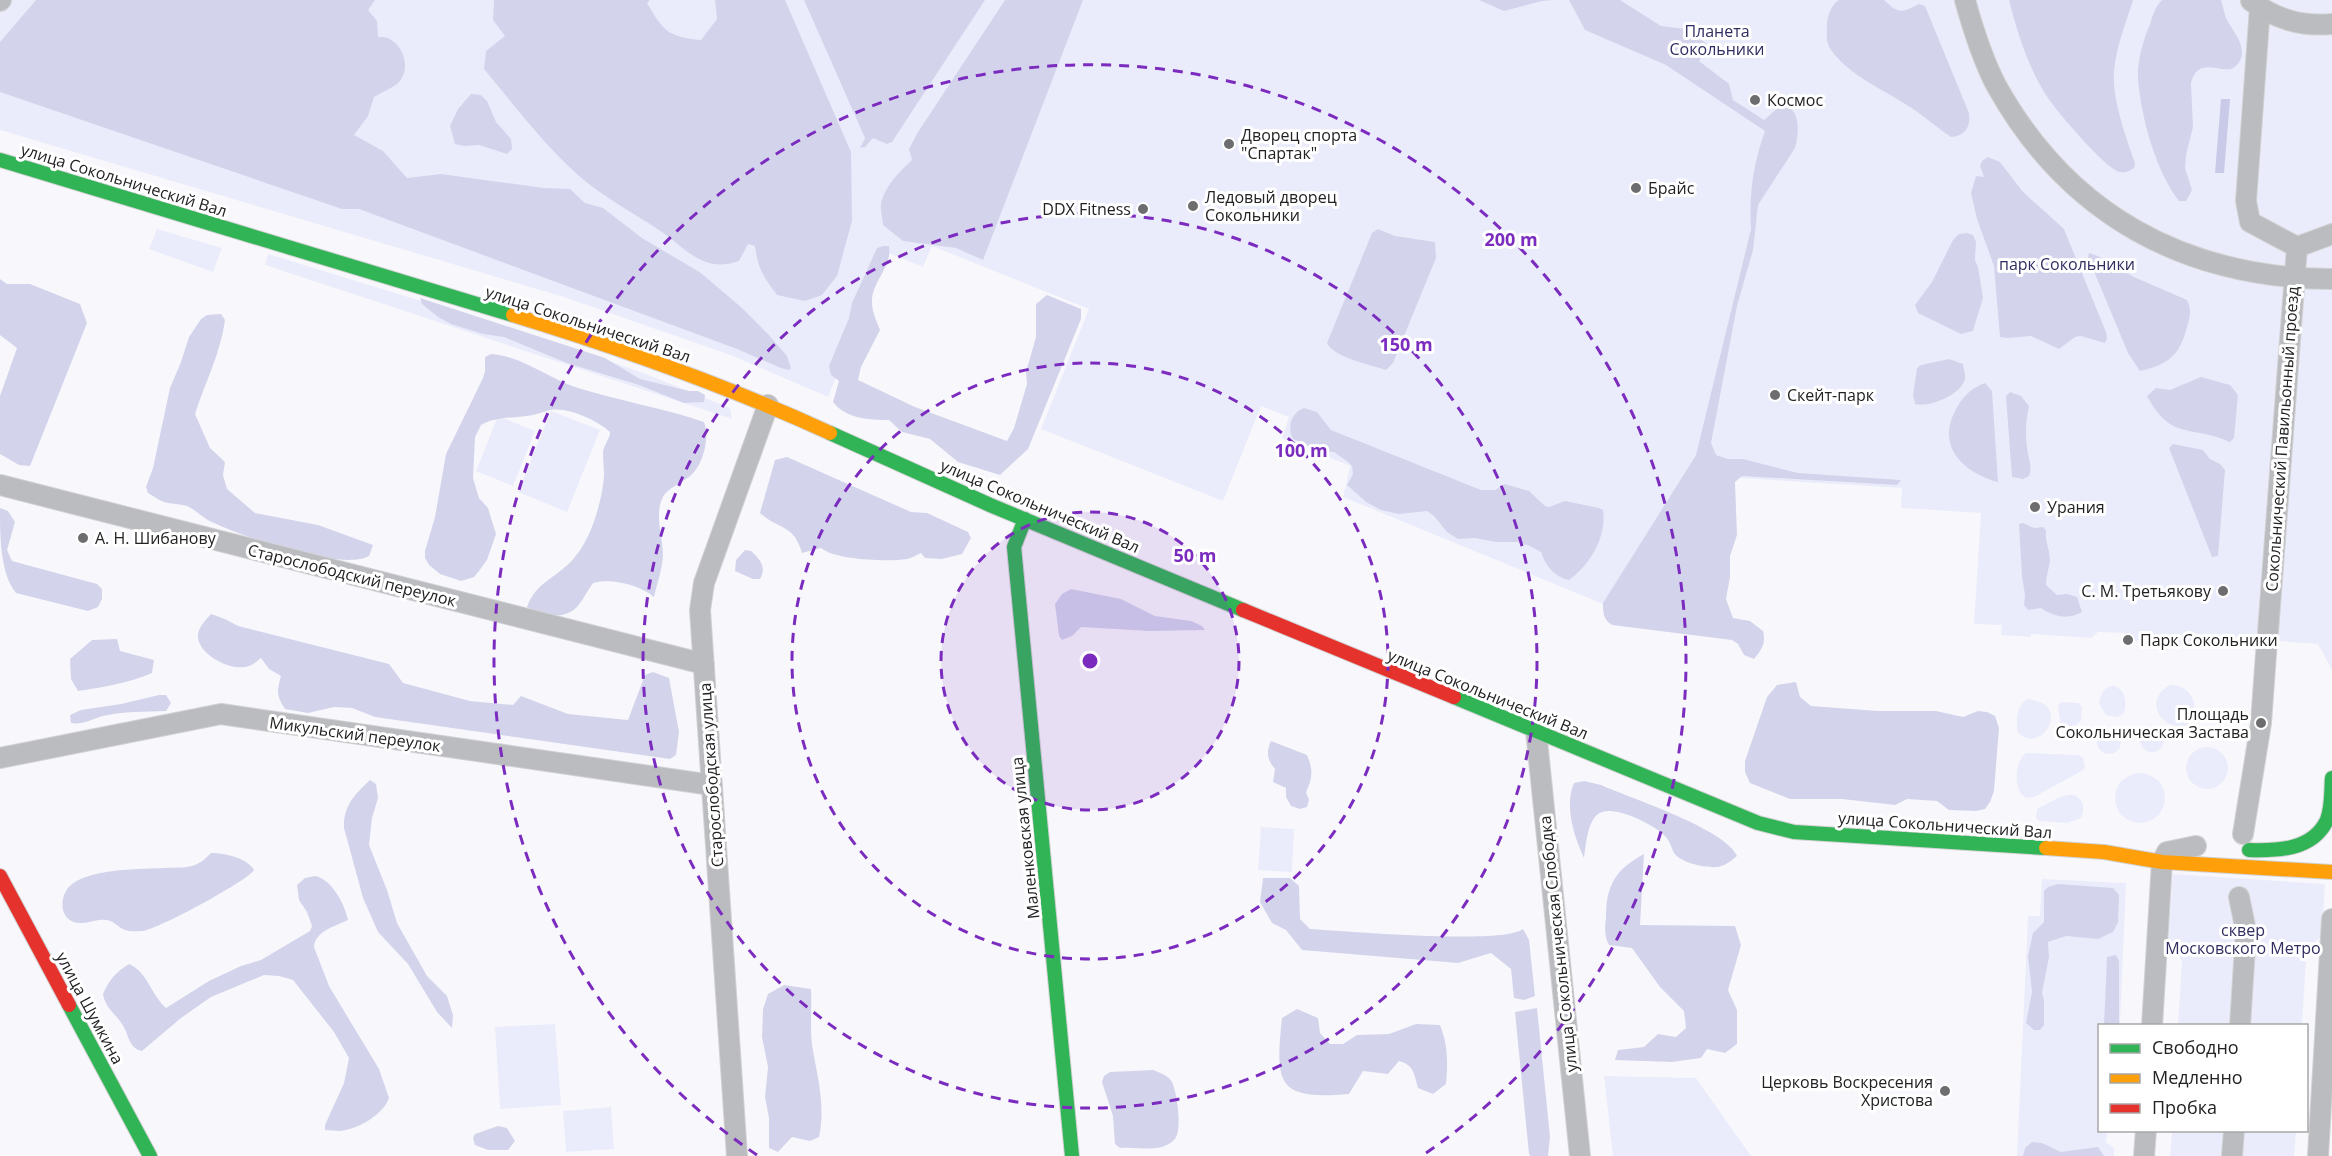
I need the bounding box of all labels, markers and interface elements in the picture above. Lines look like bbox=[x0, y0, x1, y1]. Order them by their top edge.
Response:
park label: Планета Сокольники bbox=[1670, 20, 1764, 60]
place label: Космос bbox=[1767, 89, 1823, 111]
marker: Космос bbox=[1748, 93, 1762, 107]
place label: Дворец спорта "Спартак" bbox=[1241, 124, 1357, 164]
marker: Дворец спорта "Спартак" bbox=[1222, 137, 1236, 151]
street label: улица Сокольнический Вал bbox=[18, 138, 230, 222]
place label: Брайс bbox=[1648, 177, 1695, 199]
marker: Брайс bbox=[1629, 181, 1643, 195]
place label: Ледовый дворец Сокольники bbox=[1205, 186, 1337, 226]
place label: DDX Fitness bbox=[1042, 198, 1131, 220]
marker: Ледовый дворец Сокольники bbox=[1186, 199, 1200, 213]
marker: DDX Fitness bbox=[1136, 202, 1150, 216]
text: 200 m bbox=[1484, 227, 1538, 251]
park label: парк Сокольники bbox=[1999, 253, 2135, 275]
street label: улица Сокольнический Вал bbox=[483, 280, 693, 368]
street label: Сокольнический Павильонный проезд bbox=[2260, 286, 2304, 592]
text: 150 m bbox=[1379, 332, 1433, 356]
place label: Скейт-парк bbox=[1787, 384, 1875, 406]
marker: Скейт-парк bbox=[1768, 388, 1782, 402]
text: 100 m bbox=[1274, 438, 1328, 462]
street label: улица Сокольнический Вал bbox=[937, 454, 1143, 558]
place label: Урания bbox=[2047, 496, 2105, 518]
marker: Урания bbox=[2028, 500, 2042, 514]
place label: А. Н. Шибанову bbox=[95, 527, 217, 549]
marker: А. Н. Шибанову bbox=[76, 531, 90, 545]
street label: Старослободский переулок bbox=[246, 538, 459, 612]
text: 50 m bbox=[1174, 543, 1216, 567]
place label: С. М. Третьякову bbox=[2081, 580, 2212, 602]
marker: С. М. Третьякову bbox=[2216, 584, 2230, 598]
place label: Парк Сокольники bbox=[2140, 629, 2278, 651]
marker: Парк Сокольники bbox=[2121, 633, 2135, 647]
street label: улица Сокольнический Вал bbox=[1384, 644, 1592, 744]
centre of rings bbox=[1080, 651, 1100, 671]
street label: Старослободская улица bbox=[694, 682, 728, 868]
place label: Площадь Сокольническая Застава bbox=[2056, 703, 2249, 743]
street label: Микульский переулок bbox=[268, 711, 443, 757]
marker: Площадь Сокольническая Застава bbox=[2254, 716, 2268, 730]
street label: Маленковская улица bbox=[1006, 756, 1044, 920]
street label: улица Сокольнический Вал bbox=[1837, 807, 2053, 843]
street label: улица Сокольническая Слободка bbox=[1534, 815, 1582, 1073]
park label: сквер Московского Метро bbox=[2165, 919, 2321, 959]
street label: улица Шумкина bbox=[51, 948, 129, 1068]
legend bbox=[2098, 1024, 2308, 1132]
text: Свободно bbox=[2152, 1035, 2239, 1059]
text: Медленно bbox=[2152, 1065, 2243, 1089]
place label: Церковь Воскресения Христова bbox=[1761, 1071, 1933, 1111]
marker: Церковь Воскресения Христова bbox=[1938, 1084, 1952, 1098]
text: Пробка bbox=[2152, 1095, 2217, 1119]

